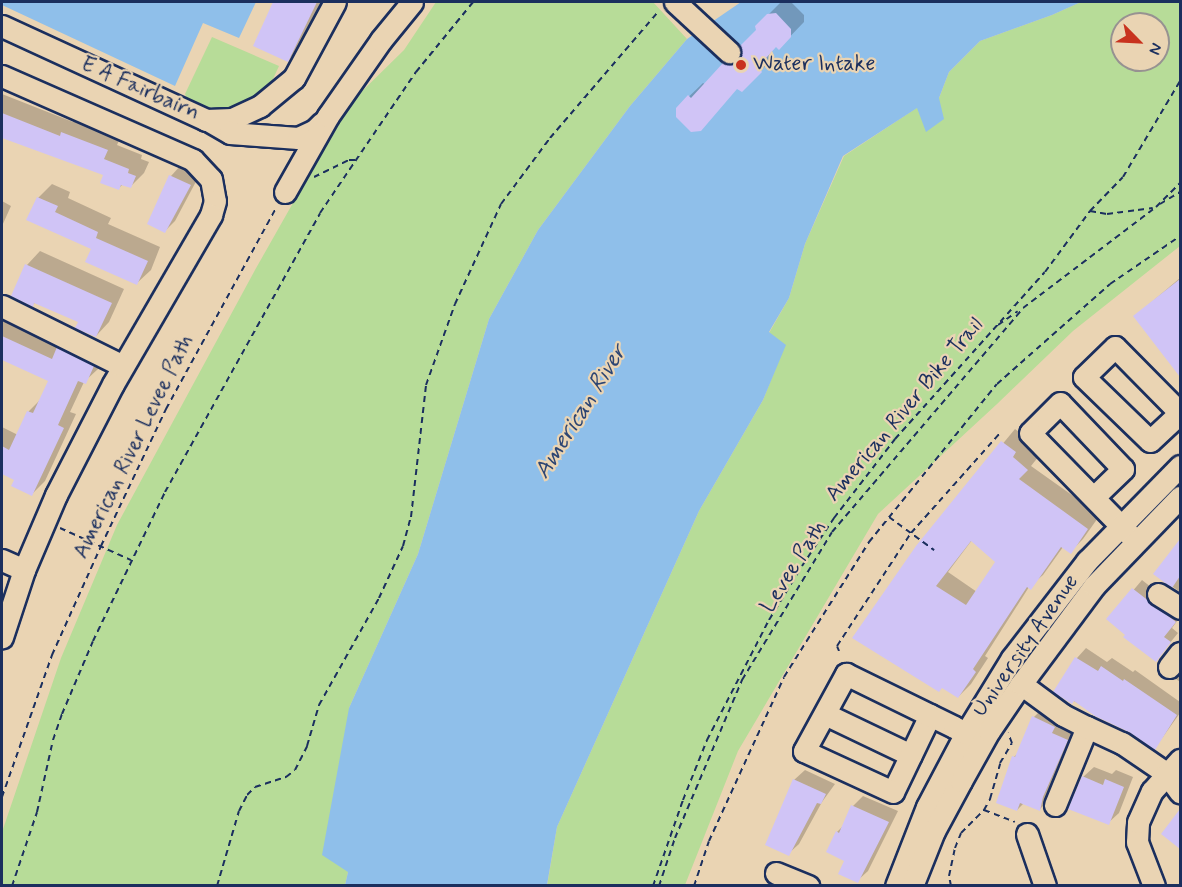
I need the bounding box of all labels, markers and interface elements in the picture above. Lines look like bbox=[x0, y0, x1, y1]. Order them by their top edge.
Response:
north arrow bbox=[1110, 12, 1170, 72]
text: N bbox=[1143, 40, 1167, 58]
street label: E A Fairbairn bbox=[77, 51, 203, 127]
place label: Water Intake bbox=[753, 52, 880, 78]
marker: Water Intake bbox=[734, 58, 748, 72]
street label: American River Bike Trail bbox=[819, 312, 991, 508]
street label: American River Levee Path bbox=[67, 328, 201, 566]
water label: American River bbox=[528, 339, 634, 485]
street label: Levee Path bbox=[755, 516, 833, 618]
street label: University Avenue bbox=[966, 569, 1086, 723]

